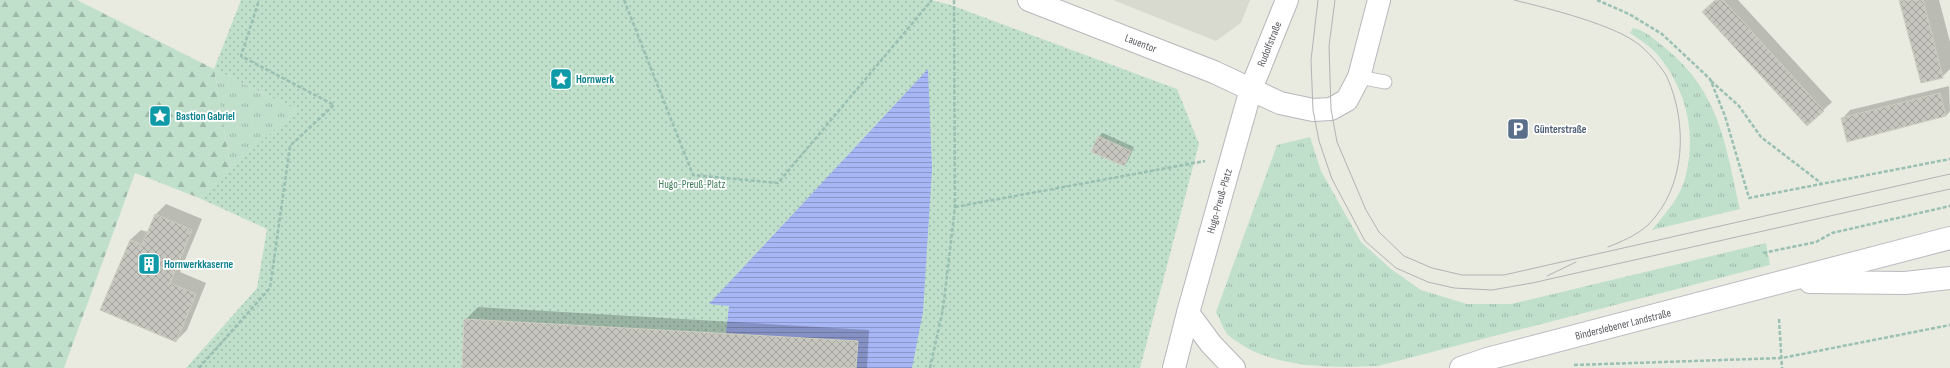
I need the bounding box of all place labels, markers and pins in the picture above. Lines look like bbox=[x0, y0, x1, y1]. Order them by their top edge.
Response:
place icon: Hornwerk bbox=[548, 66, 574, 92]
place label: Hornwerk bbox=[576, 73, 615, 86]
place icon: Bastion Gabriel bbox=[147, 103, 173, 129]
place label: Bastion Gabriel bbox=[176, 110, 235, 123]
parking icon: Günterstraße bbox=[1505, 116, 1531, 142]
place label: Günterstraße bbox=[1534, 123, 1587, 136]
building icon: Hornwerkkaserne bbox=[136, 251, 162, 277]
place label: Hornwerkkaserne bbox=[164, 258, 234, 271]

